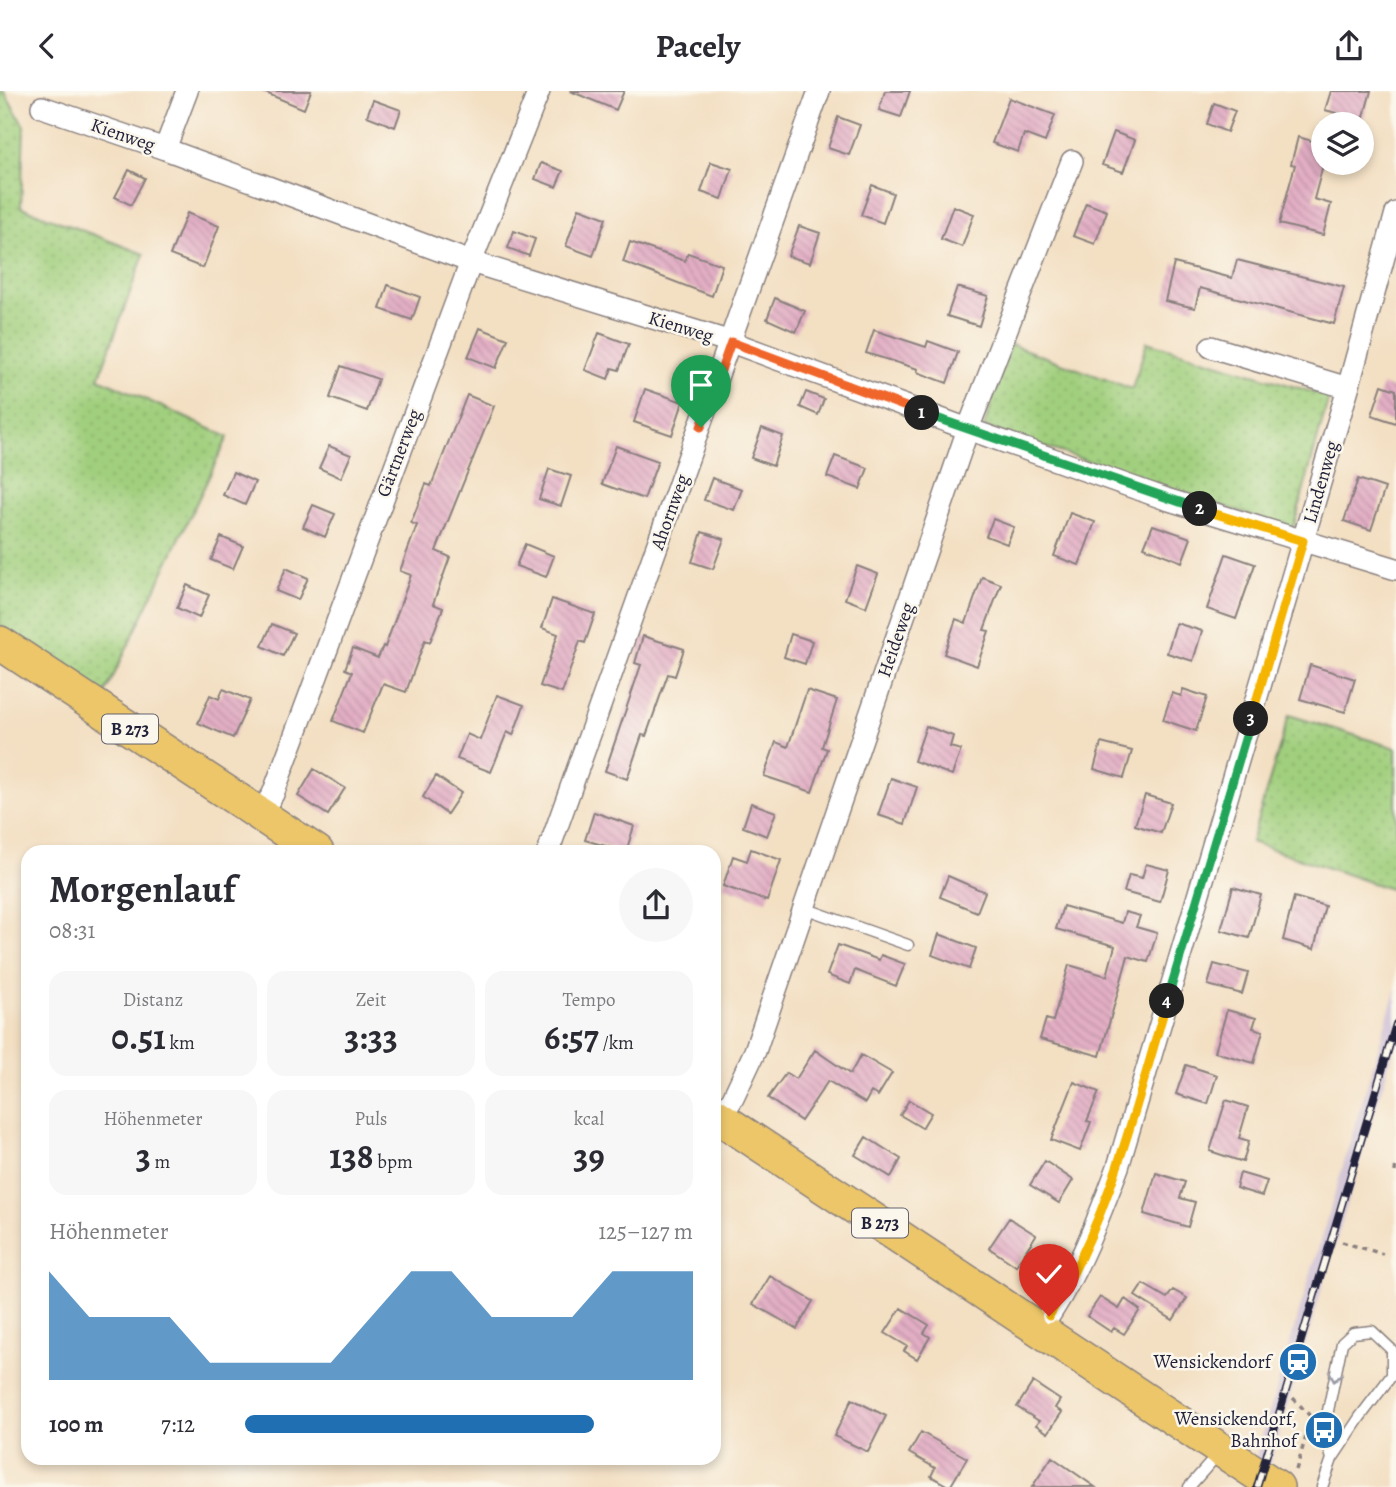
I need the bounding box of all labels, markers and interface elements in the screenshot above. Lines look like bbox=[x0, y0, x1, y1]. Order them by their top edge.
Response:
text: Pacely bbox=[656, 24, 740, 68]
icon: back bbox=[28, 27, 66, 65]
icon: share bbox=[1330, 27, 1368, 65]
street label: Kienweg bbox=[87, 112, 159, 158]
map controls bbox=[1311, 112, 1374, 175]
button: layers bbox=[1311, 112, 1374, 175]
street label: Kienweg bbox=[645, 305, 717, 349]
pin bbox=[671, 355, 731, 427]
icon: arrive bbox=[682, 366, 720, 404]
pin: 1 bbox=[904, 395, 940, 431]
text: 1 bbox=[918, 399, 925, 425]
street label: Gärtnerweg bbox=[370, 405, 428, 501]
street label: Lindenweg bbox=[1297, 437, 1345, 526]
street label: Ahornweg bbox=[644, 470, 696, 554]
pin: 2 bbox=[1182, 491, 1218, 527]
text: 2 bbox=[1195, 495, 1204, 521]
street label: Heideweg bbox=[871, 599, 921, 681]
pin: 3 bbox=[1234, 701, 1268, 737]
text: 3 bbox=[1246, 705, 1255, 731]
road number: B 273 bbox=[102, 715, 158, 743]
text: Morgenlauf bbox=[49, 863, 236, 915]
button: share bbox=[619, 868, 693, 942]
text: 08:31 bbox=[49, 915, 95, 946]
pin: 4 bbox=[1150, 983, 1184, 1019]
text: Distanz bbox=[123, 987, 183, 1013]
text: Zeit bbox=[356, 987, 386, 1013]
text: Tempo bbox=[562, 987, 616, 1013]
text: 4 bbox=[1162, 987, 1171, 1013]
text: 0.51 bbox=[111, 1013, 166, 1061]
text: 3:33 bbox=[344, 1013, 398, 1061]
text: 6:57 bbox=[544, 1013, 599, 1061]
text: km bbox=[166, 1030, 195, 1056]
text: /km bbox=[599, 1030, 634, 1056]
text: Höhenmeter bbox=[104, 1106, 202, 1132]
text: Puls bbox=[354, 1106, 388, 1132]
text: kcal bbox=[574, 1106, 604, 1132]
text: 3 bbox=[136, 1132, 151, 1180]
text: 138 bbox=[329, 1132, 374, 1180]
text: 39 bbox=[573, 1132, 605, 1180]
text: m bbox=[151, 1149, 170, 1175]
text: bpm bbox=[374, 1149, 413, 1175]
road number: B 273 bbox=[852, 1209, 908, 1238]
text: Höhenmeter bbox=[49, 1216, 169, 1247]
text: 125–127 m bbox=[598, 1216, 693, 1247]
pin bbox=[1019, 1244, 1079, 1316]
icon: check bbox=[1030, 1255, 1068, 1293]
station icon: Wensickendorf bbox=[1277, 1341, 1319, 1383]
place label: Wensickendorf bbox=[1153, 1349, 1274, 1375]
one-way arrow bbox=[1328, 1371, 1343, 1383]
place label: Wensickendorf, Bahnhof bbox=[1174, 1406, 1300, 1454]
text: 100 m bbox=[49, 1409, 104, 1440]
text: 7:12 bbox=[161, 1409, 195, 1440]
bus stop icon: Wensickendorf, Bahnhof bbox=[1303, 1409, 1345, 1451]

